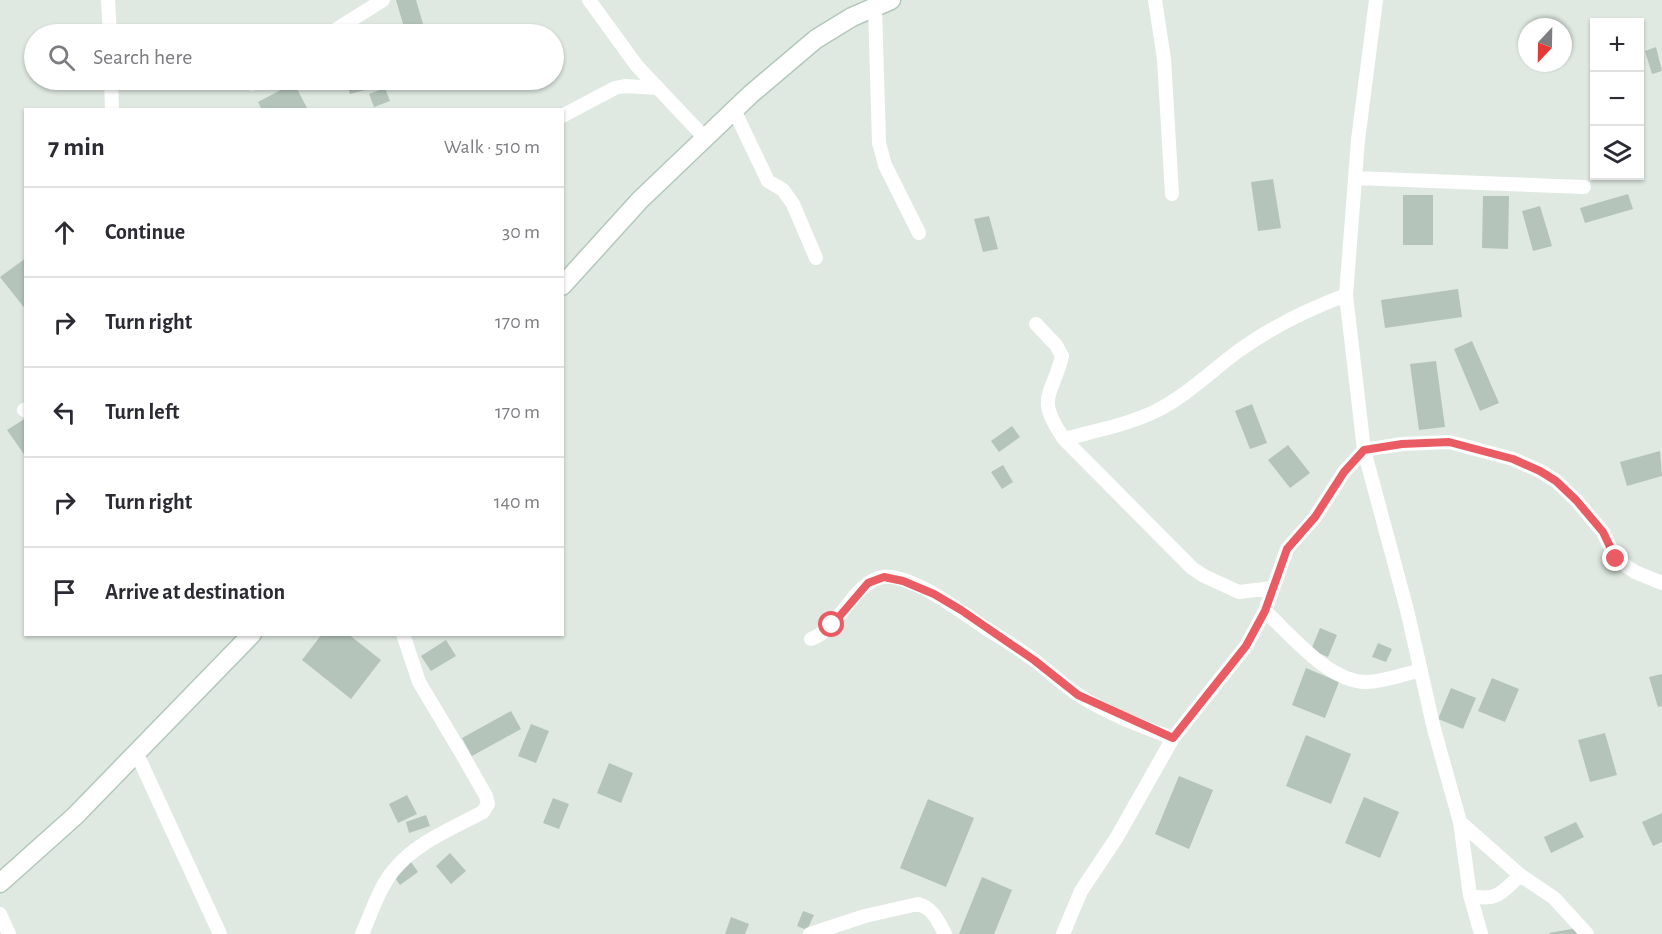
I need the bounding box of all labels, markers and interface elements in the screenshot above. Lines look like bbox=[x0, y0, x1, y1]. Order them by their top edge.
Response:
north arrow bbox=[1518, 18, 1572, 72]
map controls bbox=[1590, 18, 1644, 180]
button: + bbox=[1590, 18, 1644, 72]
search box bbox=[24, 24, 564, 90]
icon: search bbox=[45, 41, 78, 74]
text: Search here bbox=[93, 46, 192, 68]
button: − bbox=[1590, 72, 1644, 126]
button: layers bbox=[1590, 126, 1644, 180]
text: 7 min bbox=[48, 134, 105, 160]
text: Walk · 510 m bbox=[444, 137, 540, 157]
icon: ahead bbox=[48, 216, 81, 249]
text: Continue bbox=[105, 221, 185, 243]
text: 30 m bbox=[502, 222, 540, 242]
icon: right bbox=[48, 306, 81, 339]
text: Turn right bbox=[105, 311, 192, 333]
text: 170 m bbox=[495, 312, 540, 332]
icon: left bbox=[48, 396, 81, 429]
text: Turn left bbox=[105, 401, 179, 423]
text: 170 m bbox=[495, 402, 540, 422]
icon: right bbox=[48, 486, 81, 519]
text: Turn right bbox=[105, 491, 192, 513]
text: 140 m bbox=[494, 492, 540, 512]
route end bbox=[1602, 545, 1628, 571]
icon: arrive bbox=[48, 576, 81, 609]
text: Arrive at destination bbox=[105, 581, 285, 603]
route start bbox=[818, 611, 844, 637]

